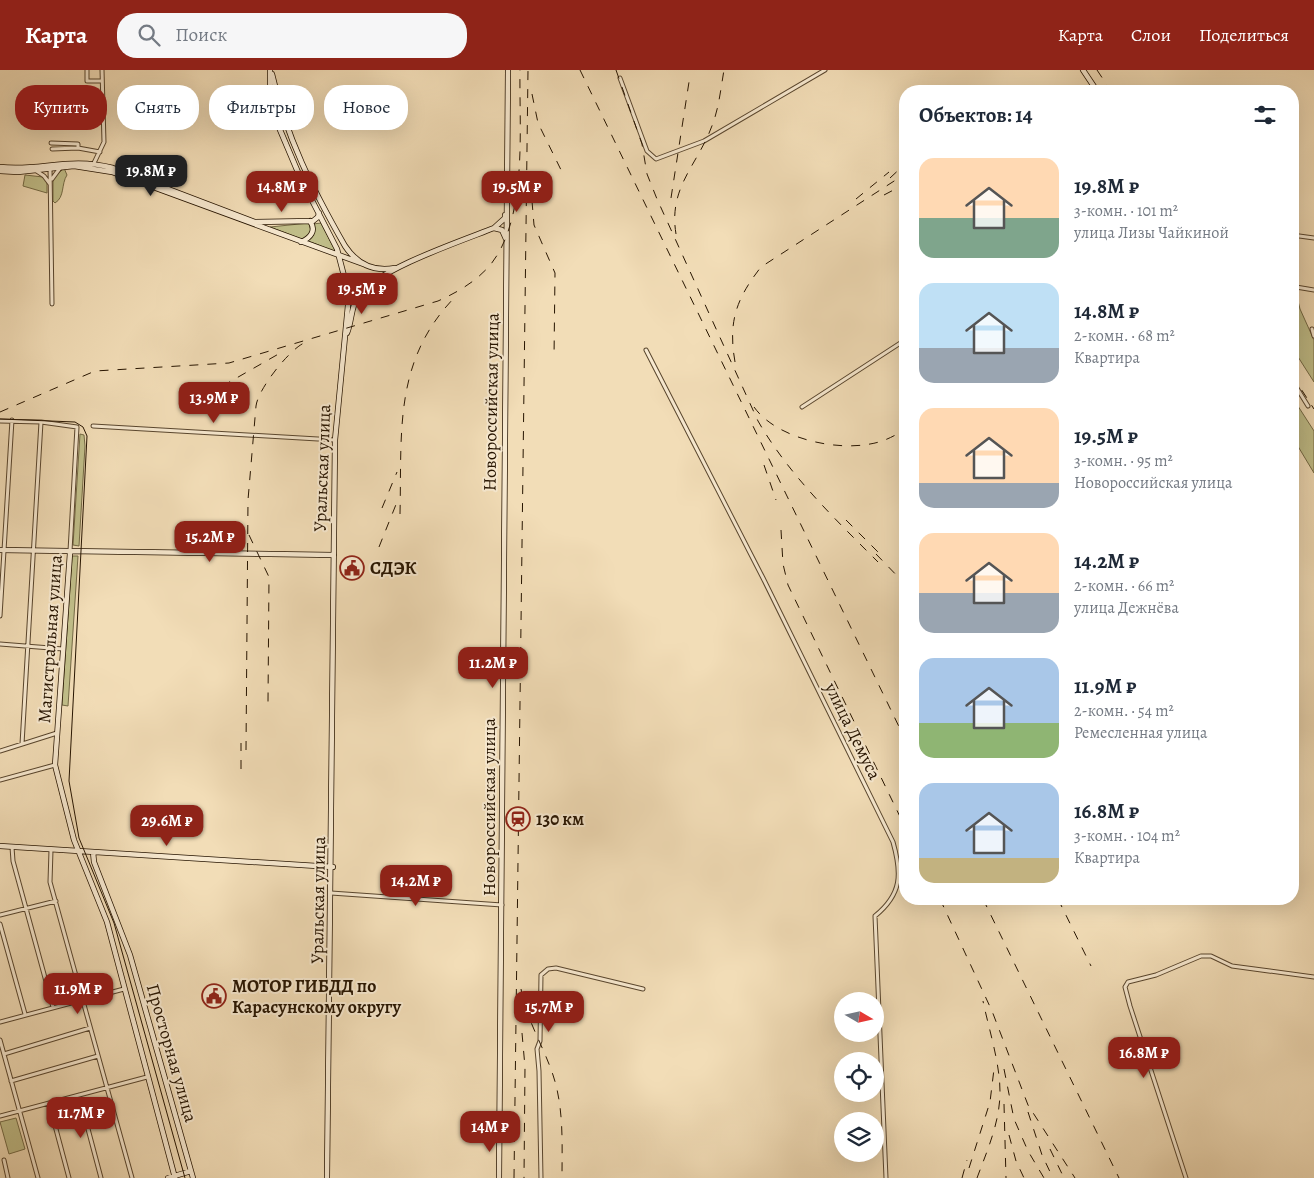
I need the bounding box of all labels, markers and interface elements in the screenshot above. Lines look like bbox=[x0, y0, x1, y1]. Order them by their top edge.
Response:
search box bbox=[117, 13, 467, 58]
text: Карта bbox=[25, 19, 87, 51]
icon: search bbox=[135, 21, 163, 49]
text: Поиск bbox=[175, 22, 227, 48]
text: Карта bbox=[1058, 23, 1103, 47]
text: Слои bbox=[1131, 23, 1171, 47]
text: Поделиться bbox=[1199, 23, 1289, 47]
chip: Купить bbox=[15, 85, 107, 130]
chip: Снять bbox=[117, 85, 199, 130]
chip: Фильтры bbox=[209, 85, 314, 130]
chip: Новое bbox=[324, 85, 408, 130]
text: Объектов: 14 bbox=[919, 101, 1033, 129]
icon: filters bbox=[1251, 101, 1279, 129]
pin: 19.8M ₽ bbox=[105, 154, 197, 197]
text: 19.8M ₽ bbox=[126, 160, 176, 182]
pin: 14.8M ₽ bbox=[236, 170, 328, 213]
pin: 19.5M ₽ bbox=[471, 170, 563, 213]
text: 19.8M ₽ bbox=[1074, 172, 1139, 200]
text: 14.8M ₽ bbox=[257, 176, 307, 198]
text: 19.5M ₽ bbox=[493, 176, 541, 198]
icon: home bbox=[959, 178, 1019, 238]
text: 3-комн. · 101 m² bbox=[1074, 200, 1178, 222]
text: улица Лизы Чайкиной bbox=[1074, 222, 1229, 244]
pin: 19.5M ₽ bbox=[316, 272, 408, 315]
text: 19.5M ₽ bbox=[338, 278, 386, 300]
text: 14.8M ₽ bbox=[1074, 297, 1139, 325]
icon: home bbox=[959, 303, 1019, 363]
street label: Новороссийская улица bbox=[477, 312, 505, 491]
text: 2-комн. · 68 m² bbox=[1074, 325, 1175, 347]
text: Квартира bbox=[1074, 347, 1140, 369]
pin: 13.9M ₽ bbox=[168, 382, 260, 424]
text: 13.9M ₽ bbox=[190, 387, 238, 409]
street label: Уральская улица bbox=[308, 403, 336, 532]
text: 19.5M ₽ bbox=[1074, 422, 1138, 450]
icon: home bbox=[959, 428, 1019, 488]
text: 3-комн. · 95 m² bbox=[1074, 450, 1173, 472]
text: Новороссийская улица bbox=[1074, 472, 1232, 494]
pin: 15.2M ₽ bbox=[164, 520, 256, 563]
text: 15.2M ₽ bbox=[185, 526, 235, 548]
text: 14.2M ₽ bbox=[1074, 547, 1139, 575]
street label: Магистральная улица bbox=[32, 553, 68, 724]
icon: home bbox=[959, 553, 1019, 613]
public building icon: СДЭК bbox=[339, 555, 365, 581]
place label: СДЭК bbox=[370, 556, 417, 580]
text: 2-комн. · 66 m² bbox=[1074, 575, 1174, 597]
text: улица Дежнёва bbox=[1074, 597, 1179, 619]
pin: 11.2M ₽ bbox=[447, 646, 539, 689]
text: 11.2M ₽ bbox=[469, 652, 517, 674]
text: 11.9M ₽ bbox=[1074, 672, 1137, 700]
street label: улица Демуса bbox=[819, 678, 887, 784]
icon: home bbox=[959, 678, 1019, 738]
text: 2-комн. · 54 m² bbox=[1074, 700, 1174, 722]
street label: Новороссийская улица bbox=[477, 717, 501, 896]
text: Ремесленная улица bbox=[1074, 722, 1207, 744]
text: 16.8M ₽ bbox=[1074, 797, 1139, 825]
icon: home bbox=[959, 803, 1019, 863]
pin: 29.6M ₽ bbox=[121, 804, 213, 847]
station icon: 130 км bbox=[505, 806, 531, 832]
place label: 130 км bbox=[536, 807, 584, 831]
text: 29.6M ₽ bbox=[141, 810, 193, 832]
text: 3-комн. · 104 m² bbox=[1074, 825, 1180, 847]
street label: Уральская улица bbox=[305, 835, 331, 964]
text: Квартира bbox=[1074, 847, 1140, 869]
pin: 14.2M ₽ bbox=[370, 864, 462, 907]
text: 14.2M ₽ bbox=[391, 870, 441, 892]
pin: 11.9M ₽ bbox=[32, 972, 124, 1015]
place label: МОТОР ГИБДД по Карасунскому округу bbox=[232, 974, 401, 1019]
text: 11.9M ₽ bbox=[54, 978, 102, 1000]
street label: Просторная улица bbox=[141, 981, 203, 1126]
public building icon: МОТОР ГИБДД по Карасунскому округу bbox=[201, 983, 227, 1009]
pin: 15.7M ₽ bbox=[503, 990, 595, 1033]
north arrow bbox=[834, 992, 884, 1042]
map controls bbox=[834, 992, 884, 1162]
text: 15.7M ₽ bbox=[525, 996, 573, 1018]
pin: 16.8M ₽ bbox=[1098, 1036, 1190, 1079]
text: 16.8M ₽ bbox=[1119, 1042, 1169, 1064]
button: locate bbox=[834, 1052, 884, 1102]
pin: 11.7M ₽ bbox=[35, 1096, 127, 1139]
text: 11.7M ₽ bbox=[57, 1102, 105, 1124]
pin: 14M ₽ bbox=[455, 1110, 525, 1153]
button: layers bbox=[834, 1112, 884, 1162]
text: 14M ₽ bbox=[471, 1116, 509, 1138]

